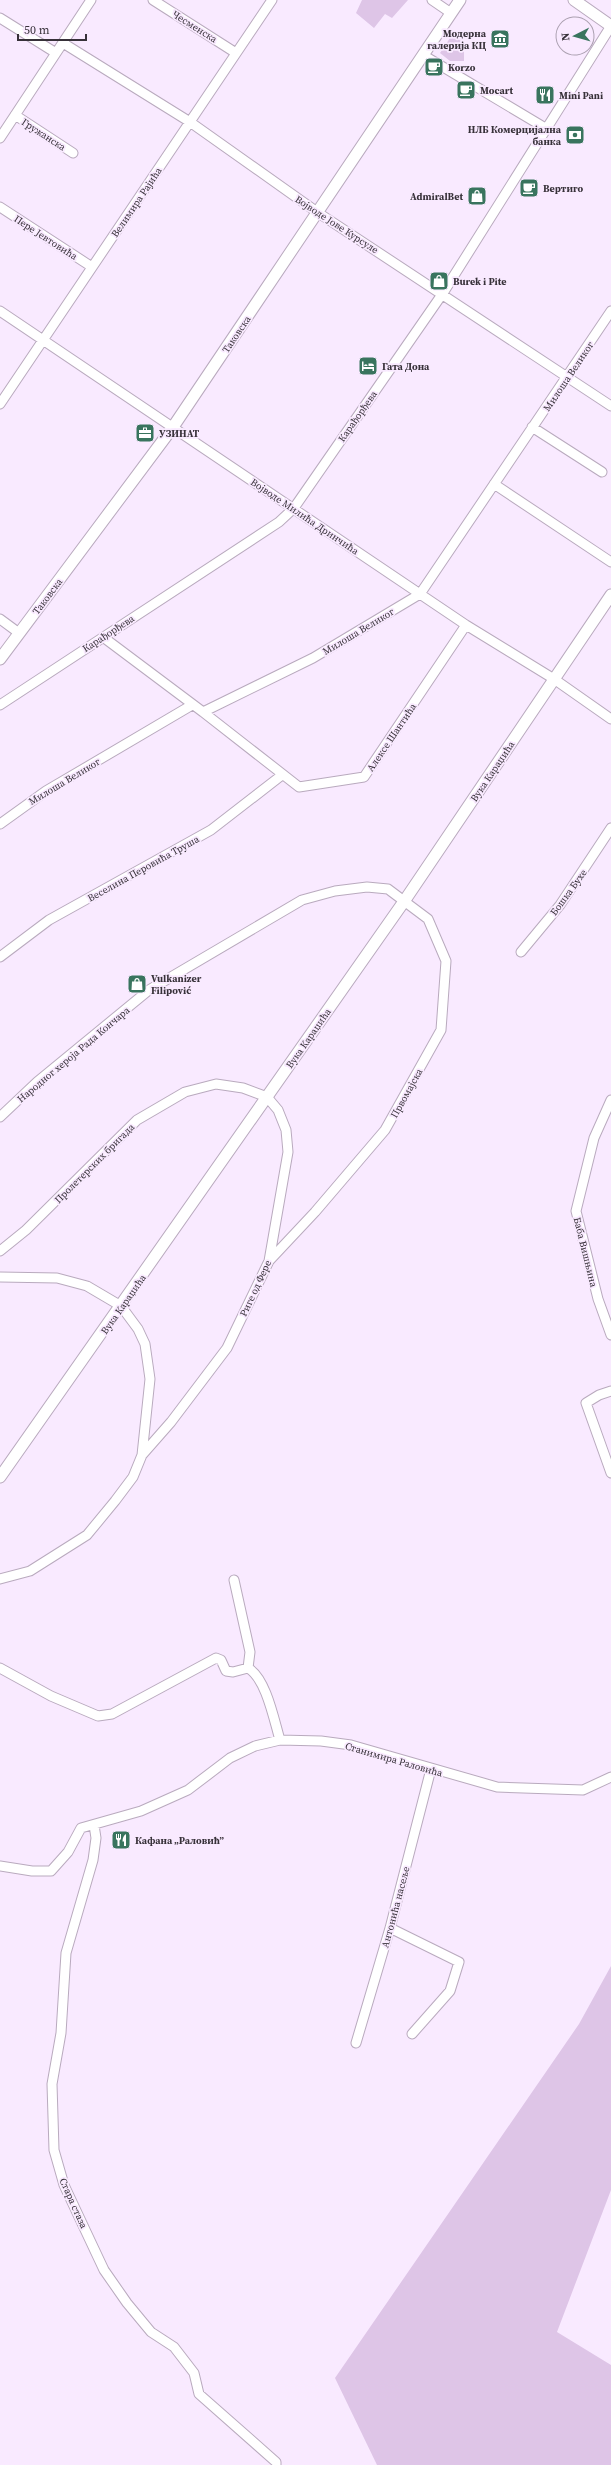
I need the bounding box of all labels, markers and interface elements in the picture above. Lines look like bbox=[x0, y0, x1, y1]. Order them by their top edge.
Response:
street label: Чесменска bbox=[170, 7, 220, 46]
scale bar bbox=[18, 16, 86, 42]
north arrow bbox=[555, 16, 595, 56]
text: 50 m bbox=[24, 22, 50, 38]
place label: Модерна галерија КЦ bbox=[427, 27, 487, 52]
museum icon: Модерна галерија КЦ bbox=[489, 28, 511, 50]
text: N bbox=[558, 32, 573, 42]
cafe icon: Korzo bbox=[423, 56, 445, 78]
place label: Korzo bbox=[448, 61, 476, 74]
cafe icon: Mocart bbox=[455, 79, 477, 101]
place label: Mocart bbox=[480, 84, 513, 97]
restaurant icon: Mini Pani bbox=[534, 84, 556, 106]
place label: Mini Pani bbox=[559, 89, 603, 102]
street label: Гружанска bbox=[19, 115, 69, 154]
place label: НЛБ Комерцијална банка bbox=[468, 123, 562, 148]
bank icon: НЛБ Комерцијална банка bbox=[564, 124, 586, 146]
street label: Велимира Рајића bbox=[108, 164, 165, 240]
cafe icon: Вертиго bbox=[518, 177, 540, 199]
place label: Вертиго bbox=[543, 182, 584, 195]
shop icon: AdmiralBet bbox=[466, 185, 488, 207]
place label: AdmiralBet bbox=[410, 190, 463, 203]
street label: Војводе Јове Курсуле bbox=[293, 193, 381, 256]
street label: Пере Јевтовића bbox=[12, 212, 81, 263]
shop icon: Burek i Pite bbox=[428, 270, 450, 292]
place label: Burek i Pite bbox=[453, 275, 506, 288]
street label: Таковска bbox=[219, 312, 254, 355]
street label: Милоша Великог bbox=[540, 339, 597, 414]
hotel icon: Гата Дона bbox=[357, 355, 379, 377]
place label: Гата Дона bbox=[382, 360, 430, 373]
street label: Карађорђева bbox=[335, 387, 380, 444]
office icon: УЗИНАТ bbox=[134, 422, 156, 444]
place label: УЗИНАТ bbox=[159, 427, 200, 440]
street label: Војводе Милића Дринчића bbox=[248, 475, 362, 558]
street label: Таковска bbox=[30, 575, 66, 617]
street label: Милоша Великог bbox=[320, 605, 397, 658]
street label: Карађорђева bbox=[80, 611, 138, 655]
street label: Алексе Шантића bbox=[364, 700, 420, 774]
street label: Вука Караџића bbox=[467, 738, 518, 804]
street label: Милоша Великог bbox=[26, 755, 103, 808]
street label: Веселина Перовића Труша bbox=[85, 832, 202, 905]
street label: Бошка Бухе bbox=[547, 866, 590, 918]
place label: Vulkanizer Filipović bbox=[151, 972, 202, 997]
shop icon: Vulkanizer Filipović bbox=[126, 973, 148, 995]
street label: Народног хероја Рада Кончара bbox=[14, 1003, 133, 1105]
street label: Вука Караџића bbox=[283, 1005, 334, 1071]
street label: Првомајска bbox=[388, 1065, 426, 1120]
street label: Пролетерских бригада bbox=[52, 1120, 138, 1206]
street label: Баба Вишњина bbox=[571, 1216, 601, 1289]
street label: Риге од Фере bbox=[237, 1258, 274, 1318]
street label: Вука Караџића bbox=[98, 1271, 149, 1337]
street label: Станимира Раловића bbox=[344, 1739, 445, 1780]
restaurant icon: Кафана „Раловић” bbox=[110, 1829, 132, 1851]
place label: Кафана „Раловић” bbox=[135, 1834, 224, 1847]
street label: Антонића насеље bbox=[378, 1865, 413, 1949]
street label: Стара стаза bbox=[57, 2176, 91, 2231]

